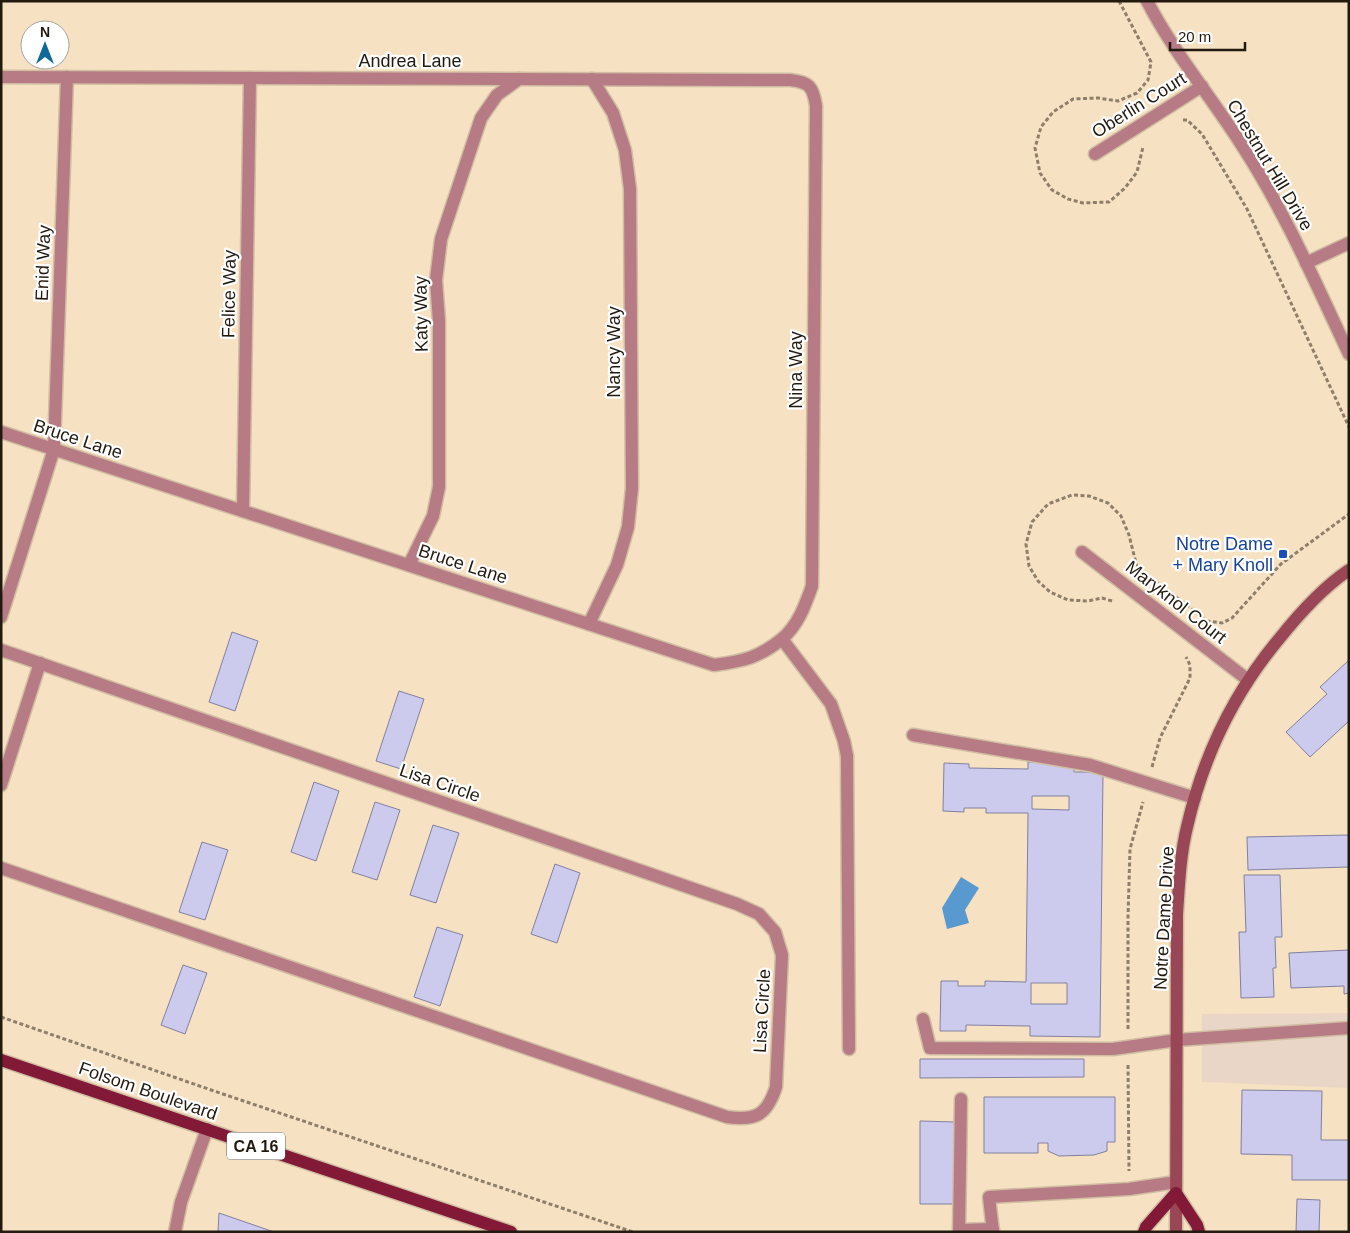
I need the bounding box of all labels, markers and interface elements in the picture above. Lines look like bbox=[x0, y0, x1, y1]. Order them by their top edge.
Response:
north arrow bbox=[20, 20, 70, 70]
scale bar bbox=[1170, 20, 1245, 52]
text: N bbox=[40, 24, 50, 40]
text: 20 m bbox=[1178, 28, 1211, 45]
street label: Andrea Lane bbox=[358, 51, 462, 71]
street label: Oberlin Court bbox=[1088, 68, 1190, 142]
street label: Chestnut Hill Drive bbox=[1223, 96, 1317, 234]
street label: Enid Way bbox=[32, 224, 54, 302]
street label: Felice Way bbox=[218, 250, 240, 338]
street label: Katy Way bbox=[410, 276, 432, 352]
street label: Nancy Way bbox=[604, 306, 624, 398]
street label: Nina Way bbox=[786, 331, 806, 409]
street label: Bruce Lane bbox=[31, 415, 125, 463]
place label: Notre Dame + Mary Knoll bbox=[1172, 534, 1273, 575]
street label: Bruce Lane bbox=[416, 540, 510, 588]
marker: Notre Dame + Mary Knoll bbox=[1277, 548, 1289, 560]
street label: Maryknol Court bbox=[1122, 557, 1230, 647]
street label: Lisa Circle bbox=[397, 760, 483, 806]
street label: Notre Dame Drive bbox=[1150, 846, 1178, 990]
street label: Lisa Circle bbox=[750, 969, 774, 1053]
street label: Folsom Boulevard bbox=[76, 1058, 220, 1124]
road number: CA 16 bbox=[227, 1132, 285, 1160]

